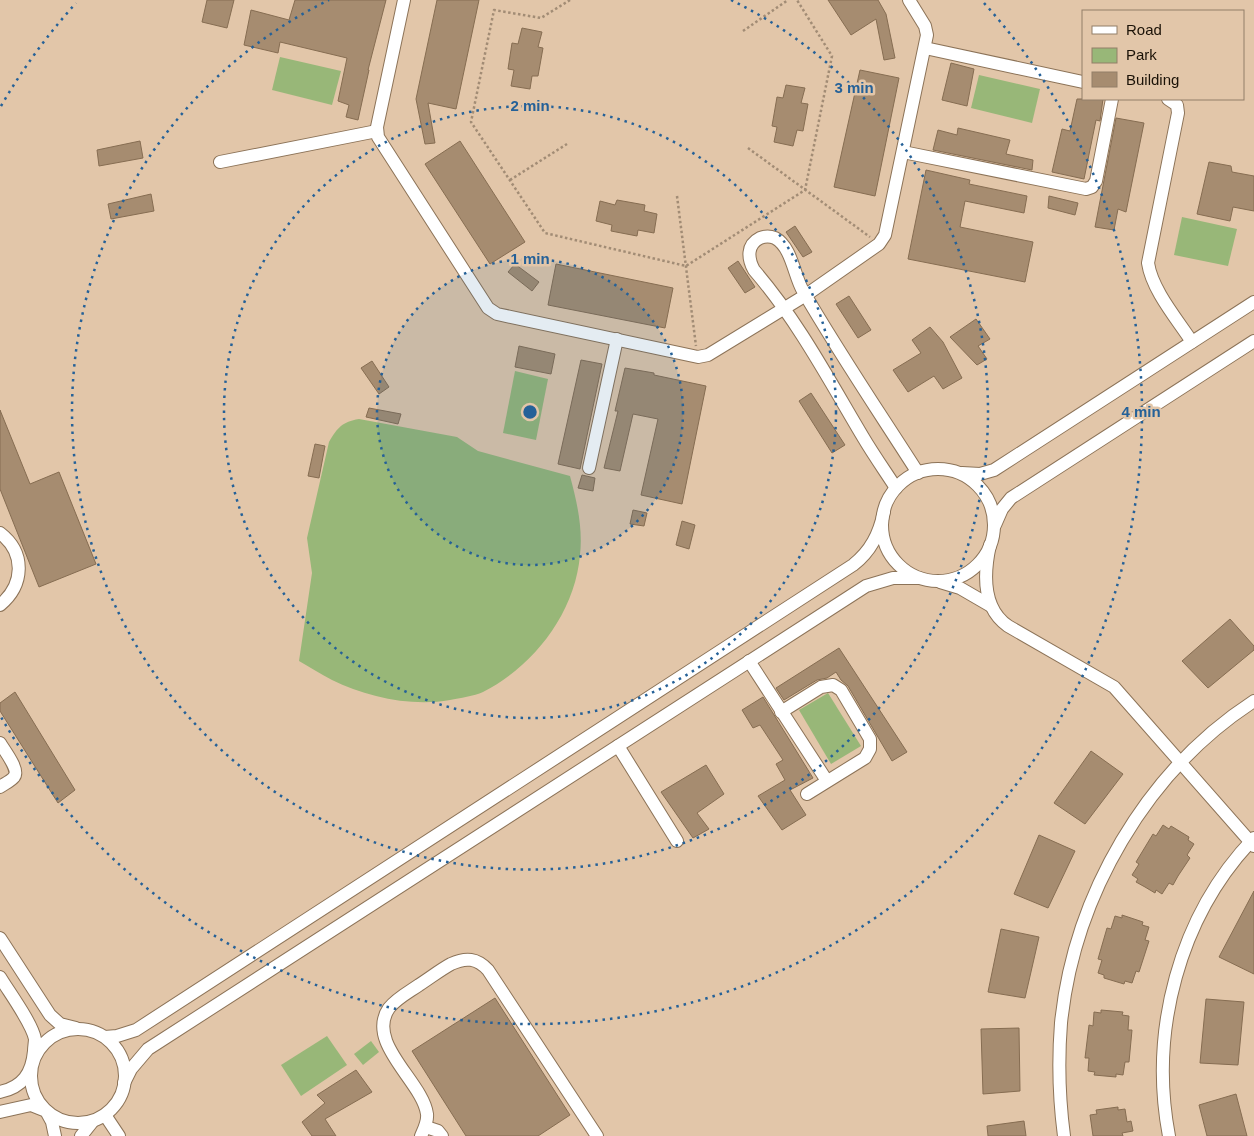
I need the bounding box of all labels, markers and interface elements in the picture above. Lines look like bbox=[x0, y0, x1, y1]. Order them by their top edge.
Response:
legend bbox=[1082, 10, 1244, 100]
text: Road bbox=[1126, 21, 1162, 38]
text: Park bbox=[1126, 46, 1157, 63]
text: Building bbox=[1126, 71, 1179, 88]
text: 3 min bbox=[834, 79, 874, 96]
text: 2 min bbox=[510, 97, 550, 114]
text: 1 min bbox=[510, 250, 550, 267]
centre of rings bbox=[521, 403, 539, 421]
text: 4 min bbox=[1121, 403, 1161, 420]

